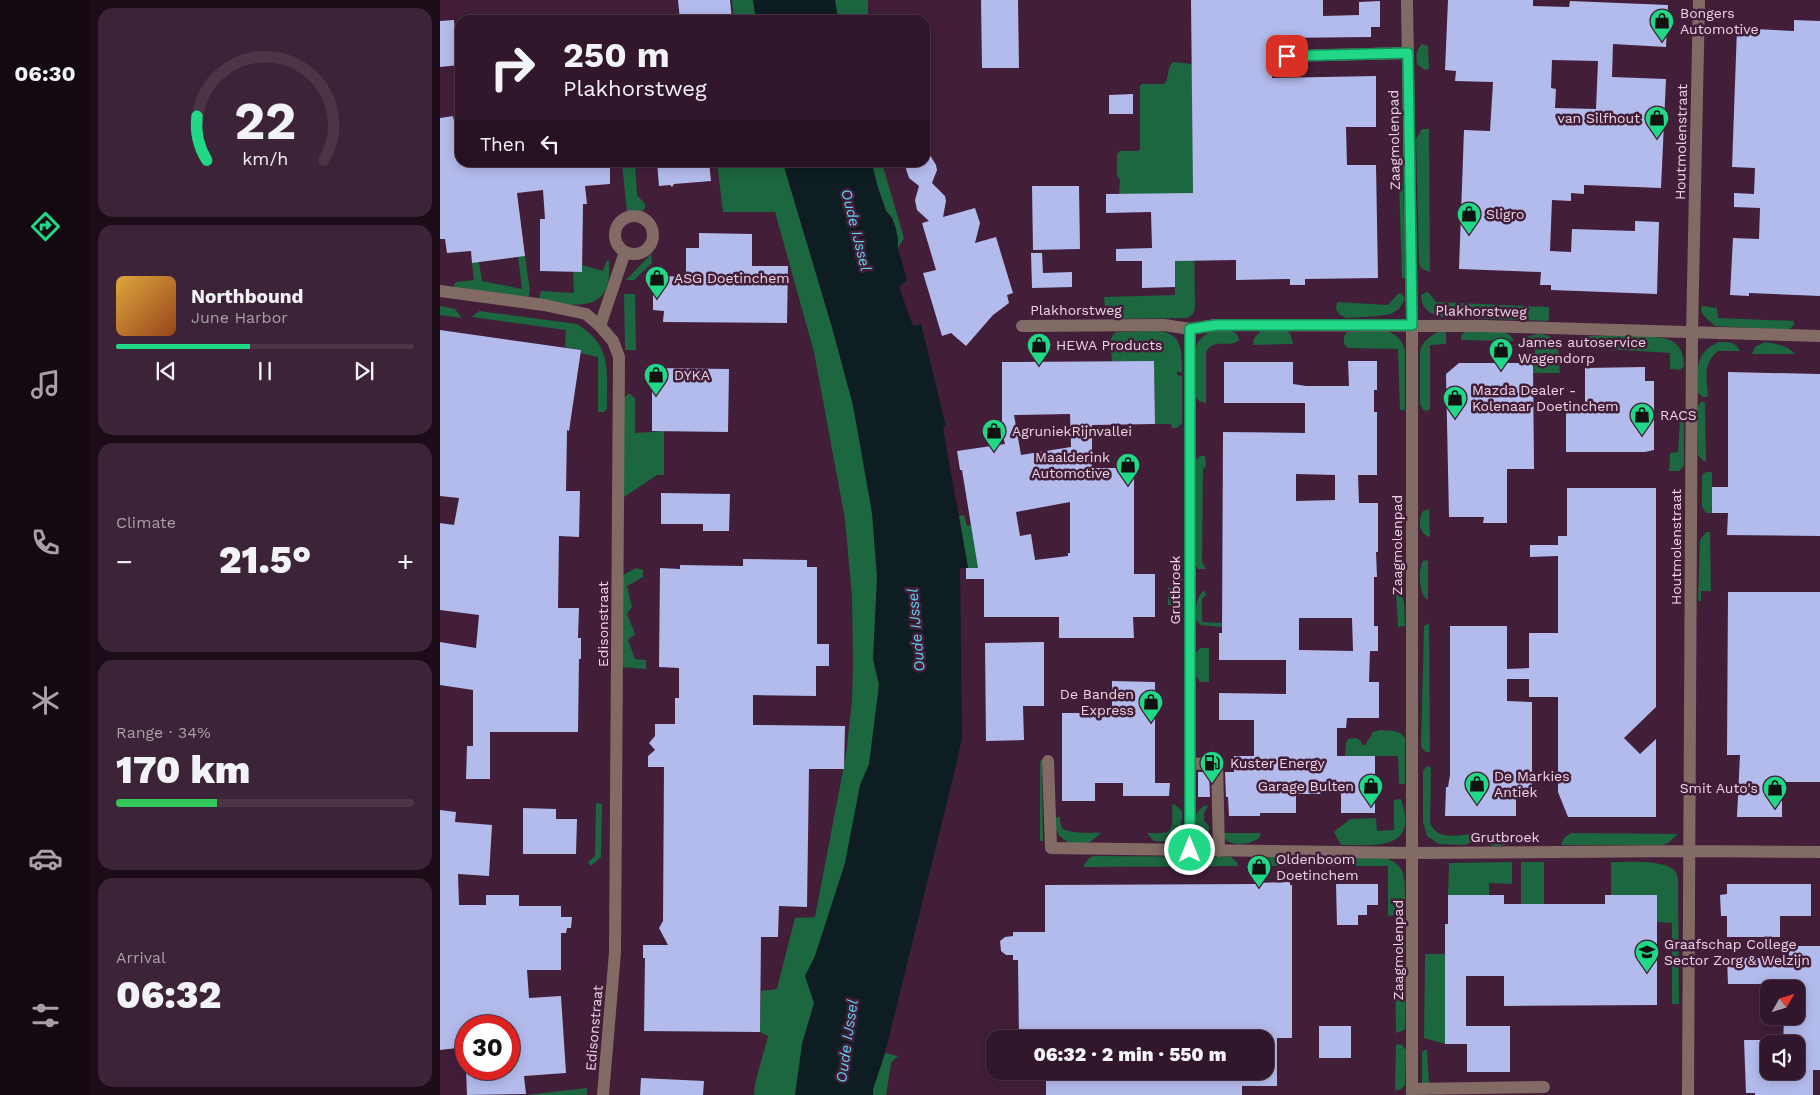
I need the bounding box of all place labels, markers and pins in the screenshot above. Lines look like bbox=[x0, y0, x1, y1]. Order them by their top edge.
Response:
place label: Bongers Automotive bbox=[1680, 5, 1759, 37]
shop icon: Bongers Automotive bbox=[1649, 8, 1675, 42]
pin bbox=[1266, 35, 1308, 77]
shop icon: van Silfhout bbox=[1644, 105, 1670, 139]
place label: van Silfhout bbox=[1558, 110, 1640, 126]
shop icon: Sligro bbox=[1456, 201, 1482, 235]
place label: Sligro bbox=[1486, 206, 1524, 222]
shop icon: ASG Doetinchem bbox=[644, 265, 670, 299]
place label: ASG Doetinchem bbox=[674, 270, 790, 286]
shop icon: HEWA Products bbox=[1026, 332, 1052, 366]
place label: James autoservice Wagendorp bbox=[1518, 334, 1646, 366]
place label: HEWA Products bbox=[1056, 337, 1162, 353]
shop icon: James autoservice Wagendorp bbox=[1488, 337, 1514, 371]
shop icon: DYKA bbox=[643, 362, 669, 396]
place label: DYKA bbox=[674, 367, 710, 383]
place label: Mazda Dealer - Kolenaar Doetinchem bbox=[1472, 382, 1619, 414]
shop icon: Mazda Dealer - Kolenaar Doetinchem bbox=[1442, 385, 1468, 419]
shop icon: RACS bbox=[1629, 402, 1655, 436]
place label: RACS bbox=[1660, 407, 1697, 423]
shop icon: AgruniekRijnvallei bbox=[981, 418, 1007, 452]
place label: AgruniekRijnvallei bbox=[1012, 423, 1132, 439]
place label: Maalderink Automotive bbox=[1031, 449, 1110, 481]
shop icon: Maalderink Automotive bbox=[1115, 452, 1141, 486]
place label: De Banden Express bbox=[1060, 686, 1134, 718]
shop icon: De Banden Express bbox=[1138, 689, 1164, 723]
fuel station icon: Kuster Energy bbox=[1199, 750, 1225, 784]
place label: Kuster Energy bbox=[1230, 755, 1325, 771]
place label: De Markies Antiek bbox=[1494, 768, 1570, 800]
shop icon: De Markies Antiek bbox=[1464, 771, 1490, 805]
shop icon: Garage Bulten bbox=[1358, 773, 1384, 807]
shop icon: Smit Auto's bbox=[1762, 775, 1788, 809]
place label: Garage Bulten bbox=[1258, 778, 1354, 794]
place label: Smit Auto's bbox=[1680, 780, 1758, 796]
place label: Oldenboom Doetinchem bbox=[1276, 851, 1359, 883]
shop icon: Oldenboom Doetinchem bbox=[1246, 854, 1272, 888]
place label: Graafschap College Sector Zorg & Welzijn bbox=[1664, 936, 1810, 968]
school or university icon: Graafschap College Sector Zorg & Welzijn bbox=[1634, 939, 1660, 973]

